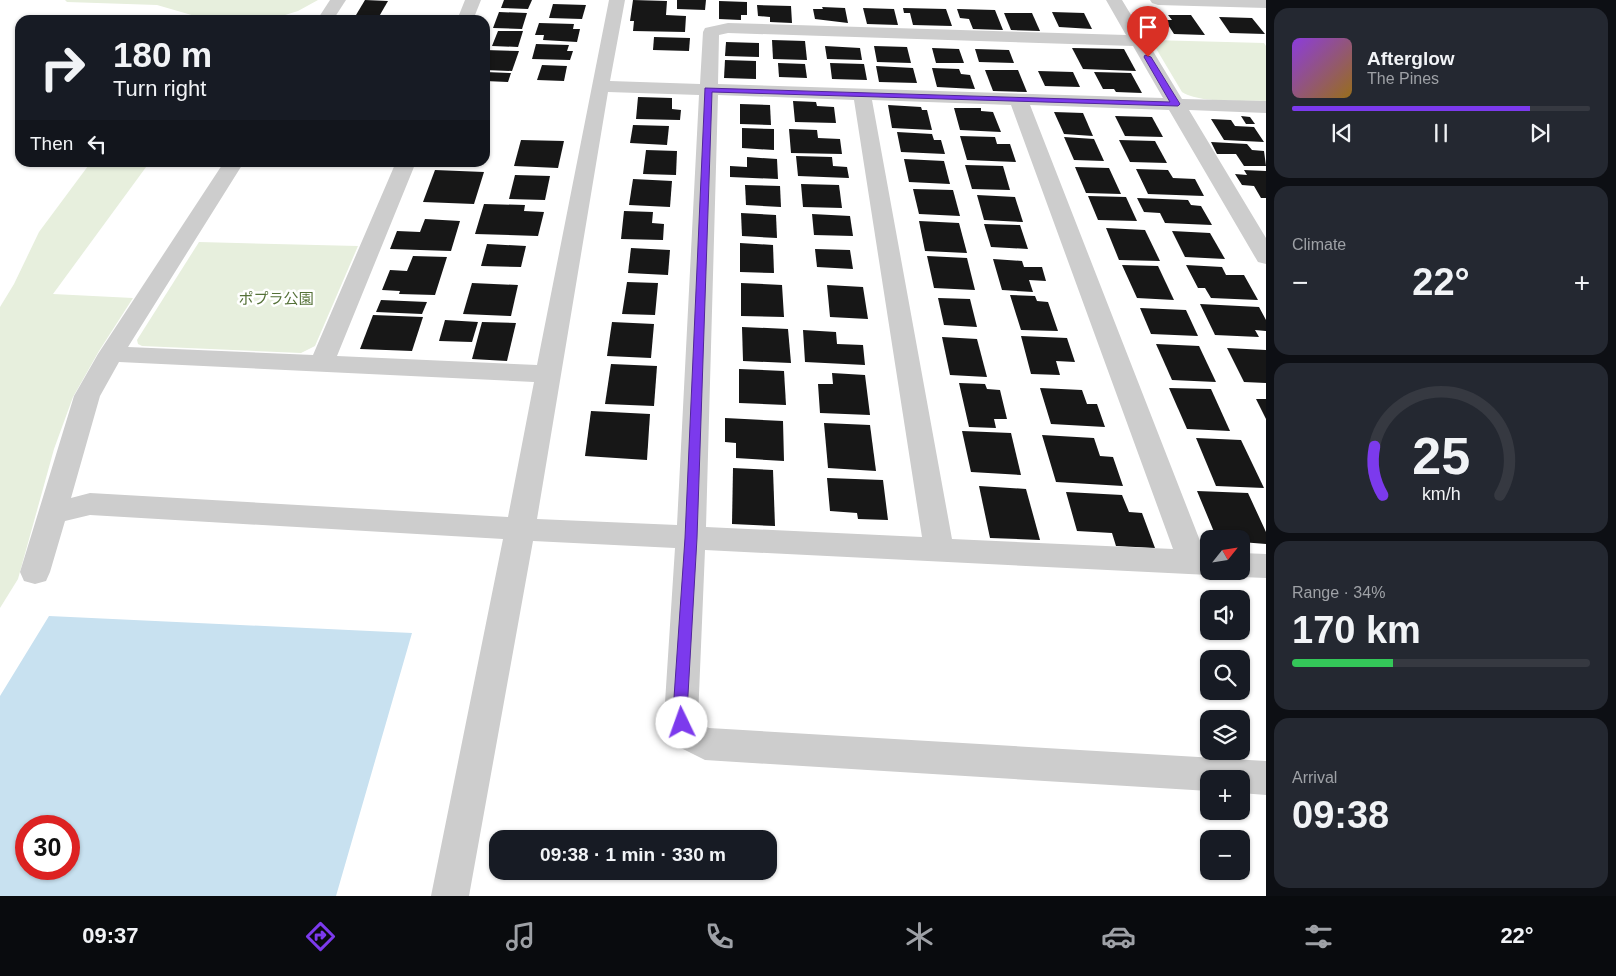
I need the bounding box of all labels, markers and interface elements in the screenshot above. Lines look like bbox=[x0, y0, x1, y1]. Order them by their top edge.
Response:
pin bbox=[1127, 6, 1169, 57]
icon: arrive bbox=[1134, 13, 1162, 41]
icon: right bbox=[30, 35, 95, 100]
text: 180 m bbox=[113, 35, 212, 74]
text: Afterglow bbox=[1367, 48, 1455, 69]
text: The Pines bbox=[1367, 70, 1439, 87]
text: Turn right bbox=[113, 76, 206, 101]
icon: previous bbox=[1328, 119, 1356, 147]
icon: pause bbox=[1427, 119, 1455, 147]
icon: next bbox=[1526, 119, 1554, 147]
icon: left bbox=[83, 130, 111, 158]
text: Then bbox=[30, 133, 73, 154]
text: Climate bbox=[1292, 236, 1346, 253]
text: 22° bbox=[1412, 261, 1470, 303]
text: − bbox=[1292, 267, 1308, 298]
text: + bbox=[1574, 267, 1590, 298]
park label: ポプラ公園 bbox=[238, 290, 314, 307]
text: 25 bbox=[1412, 427, 1470, 485]
text: km/h bbox=[1422, 484, 1460, 504]
north arrow bbox=[1200, 530, 1250, 580]
map controls bbox=[1200, 530, 1250, 880]
text: Range · 34% bbox=[1292, 584, 1385, 601]
button: sound bbox=[1200, 590, 1250, 640]
text: 170 km bbox=[1292, 609, 1421, 651]
button: search bbox=[1200, 650, 1250, 700]
position arrow bbox=[655, 696, 707, 748]
button: layers bbox=[1200, 710, 1250, 760]
text: Arrival bbox=[1292, 769, 1337, 786]
button: + bbox=[1200, 770, 1250, 820]
text: 09:38 bbox=[1292, 794, 1389, 836]
speed limit sign: 30 bbox=[15, 815, 80, 880]
button: − bbox=[1200, 830, 1250, 880]
text: 09:38 · 1 min · 330 m bbox=[540, 844, 726, 865]
icon: directions bbox=[303, 919, 338, 954]
icon: music bbox=[503, 919, 538, 954]
icon: phone bbox=[702, 919, 737, 954]
icon: climate bbox=[902, 919, 937, 954]
icon: car bbox=[1101, 919, 1136, 954]
icon: filters bbox=[1301, 919, 1336, 954]
text: 09:37 bbox=[82, 923, 139, 948]
text: 22° bbox=[1500, 923, 1534, 948]

